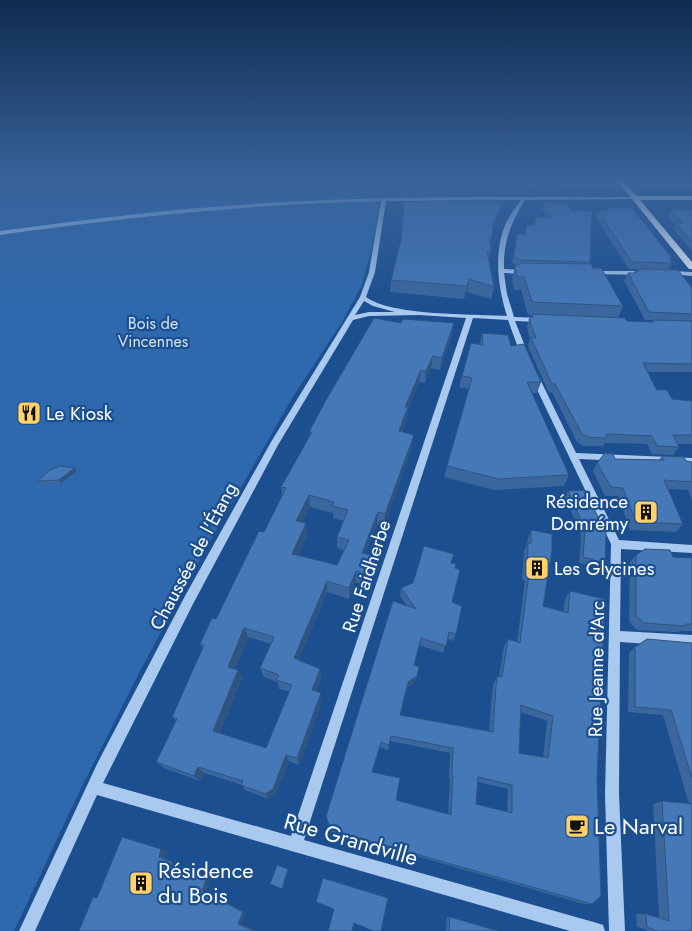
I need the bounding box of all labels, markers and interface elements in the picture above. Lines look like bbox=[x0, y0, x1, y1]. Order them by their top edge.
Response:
park label: Bois de Vincennes bbox=[118, 312, 188, 353]
restaurant icon: Le Kiosk bbox=[16, 400, 42, 426]
place label: Le Kiosk bbox=[46, 400, 113, 427]
street label: Chaussée de l'Étang bbox=[143, 478, 244, 635]
place label: Résidence Domrémy bbox=[546, 488, 629, 537]
building icon: Résidence Domrémy bbox=[633, 499, 659, 525]
street label: Rue Faidherbe bbox=[336, 516, 397, 636]
building icon: Les Glycines bbox=[524, 555, 550, 581]
place label: Les Glycines bbox=[554, 555, 655, 582]
street label: Rue Jeanne d'Arc bbox=[582, 601, 611, 737]
street label: Rue Grandville bbox=[280, 805, 422, 873]
place label: Le Narval bbox=[594, 810, 683, 842]
cafe icon: Le Narval bbox=[564, 813, 590, 839]
place label: Résidence du Bois bbox=[158, 854, 254, 911]
building icon: Résidence du Bois bbox=[128, 870, 154, 896]

